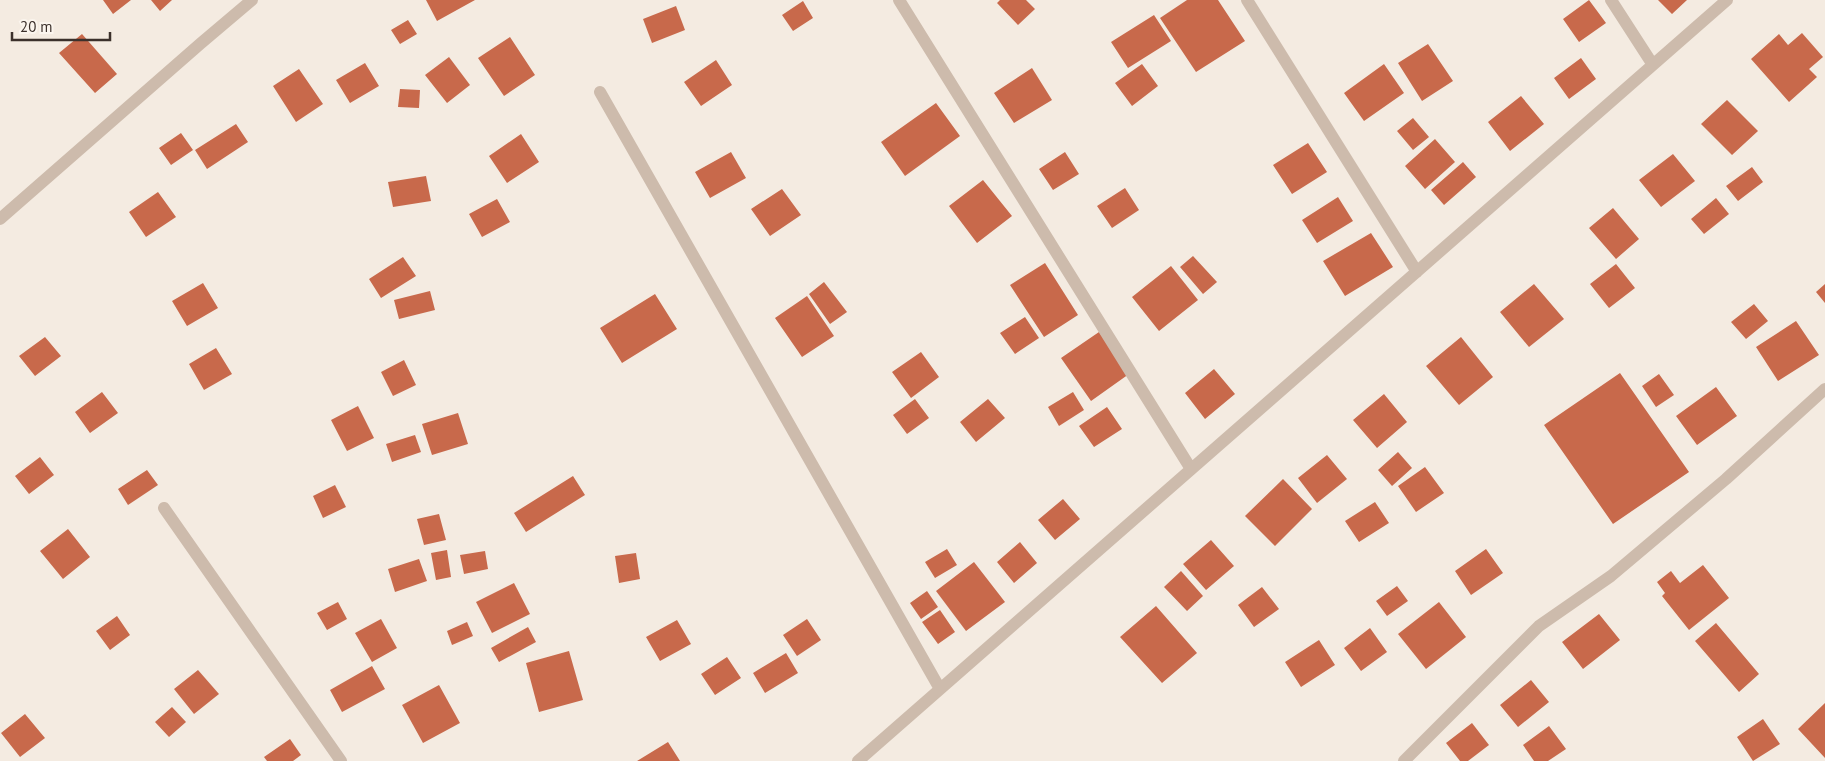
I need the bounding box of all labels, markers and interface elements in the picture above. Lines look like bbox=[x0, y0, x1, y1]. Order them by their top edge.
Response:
scale bar bbox=[12, 10, 110, 42]
text: 20 m bbox=[20, 17, 53, 36]

